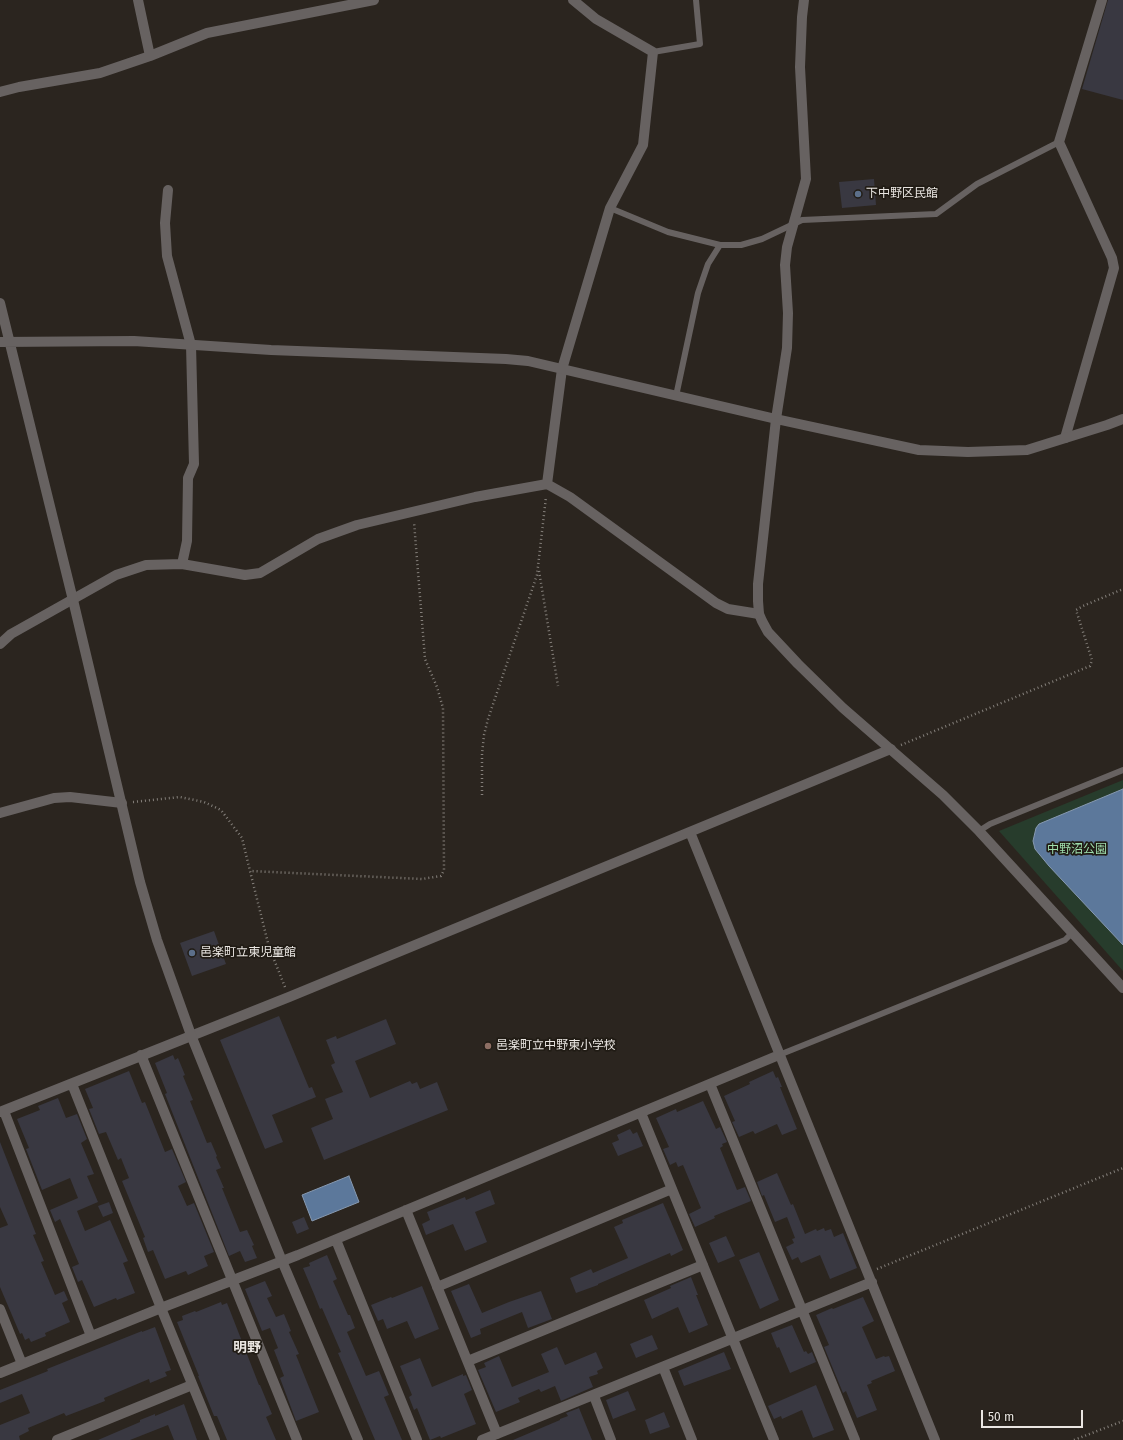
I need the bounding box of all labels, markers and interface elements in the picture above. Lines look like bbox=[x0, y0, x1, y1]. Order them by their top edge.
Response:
place label: 下中野区民館 bbox=[866, 187, 938, 201]
marker: 下中野区民館 bbox=[853, 189, 863, 199]
park label: 中野沼公園 bbox=[1047, 843, 1107, 857]
place label: 邑楽町立東児童館 bbox=[200, 946, 296, 960]
marker: 邑楽町立東児童館 bbox=[187, 948, 197, 958]
place label: 邑楽町立中野東小学校 bbox=[496, 1039, 616, 1053]
marker: 邑楽町立中野東小学校 bbox=[483, 1041, 493, 1051]
district label: 明野 bbox=[233, 1340, 261, 1356]
scale bar bbox=[983, 1402, 1085, 1428]
text: 50 m bbox=[988, 1410, 1014, 1424]

